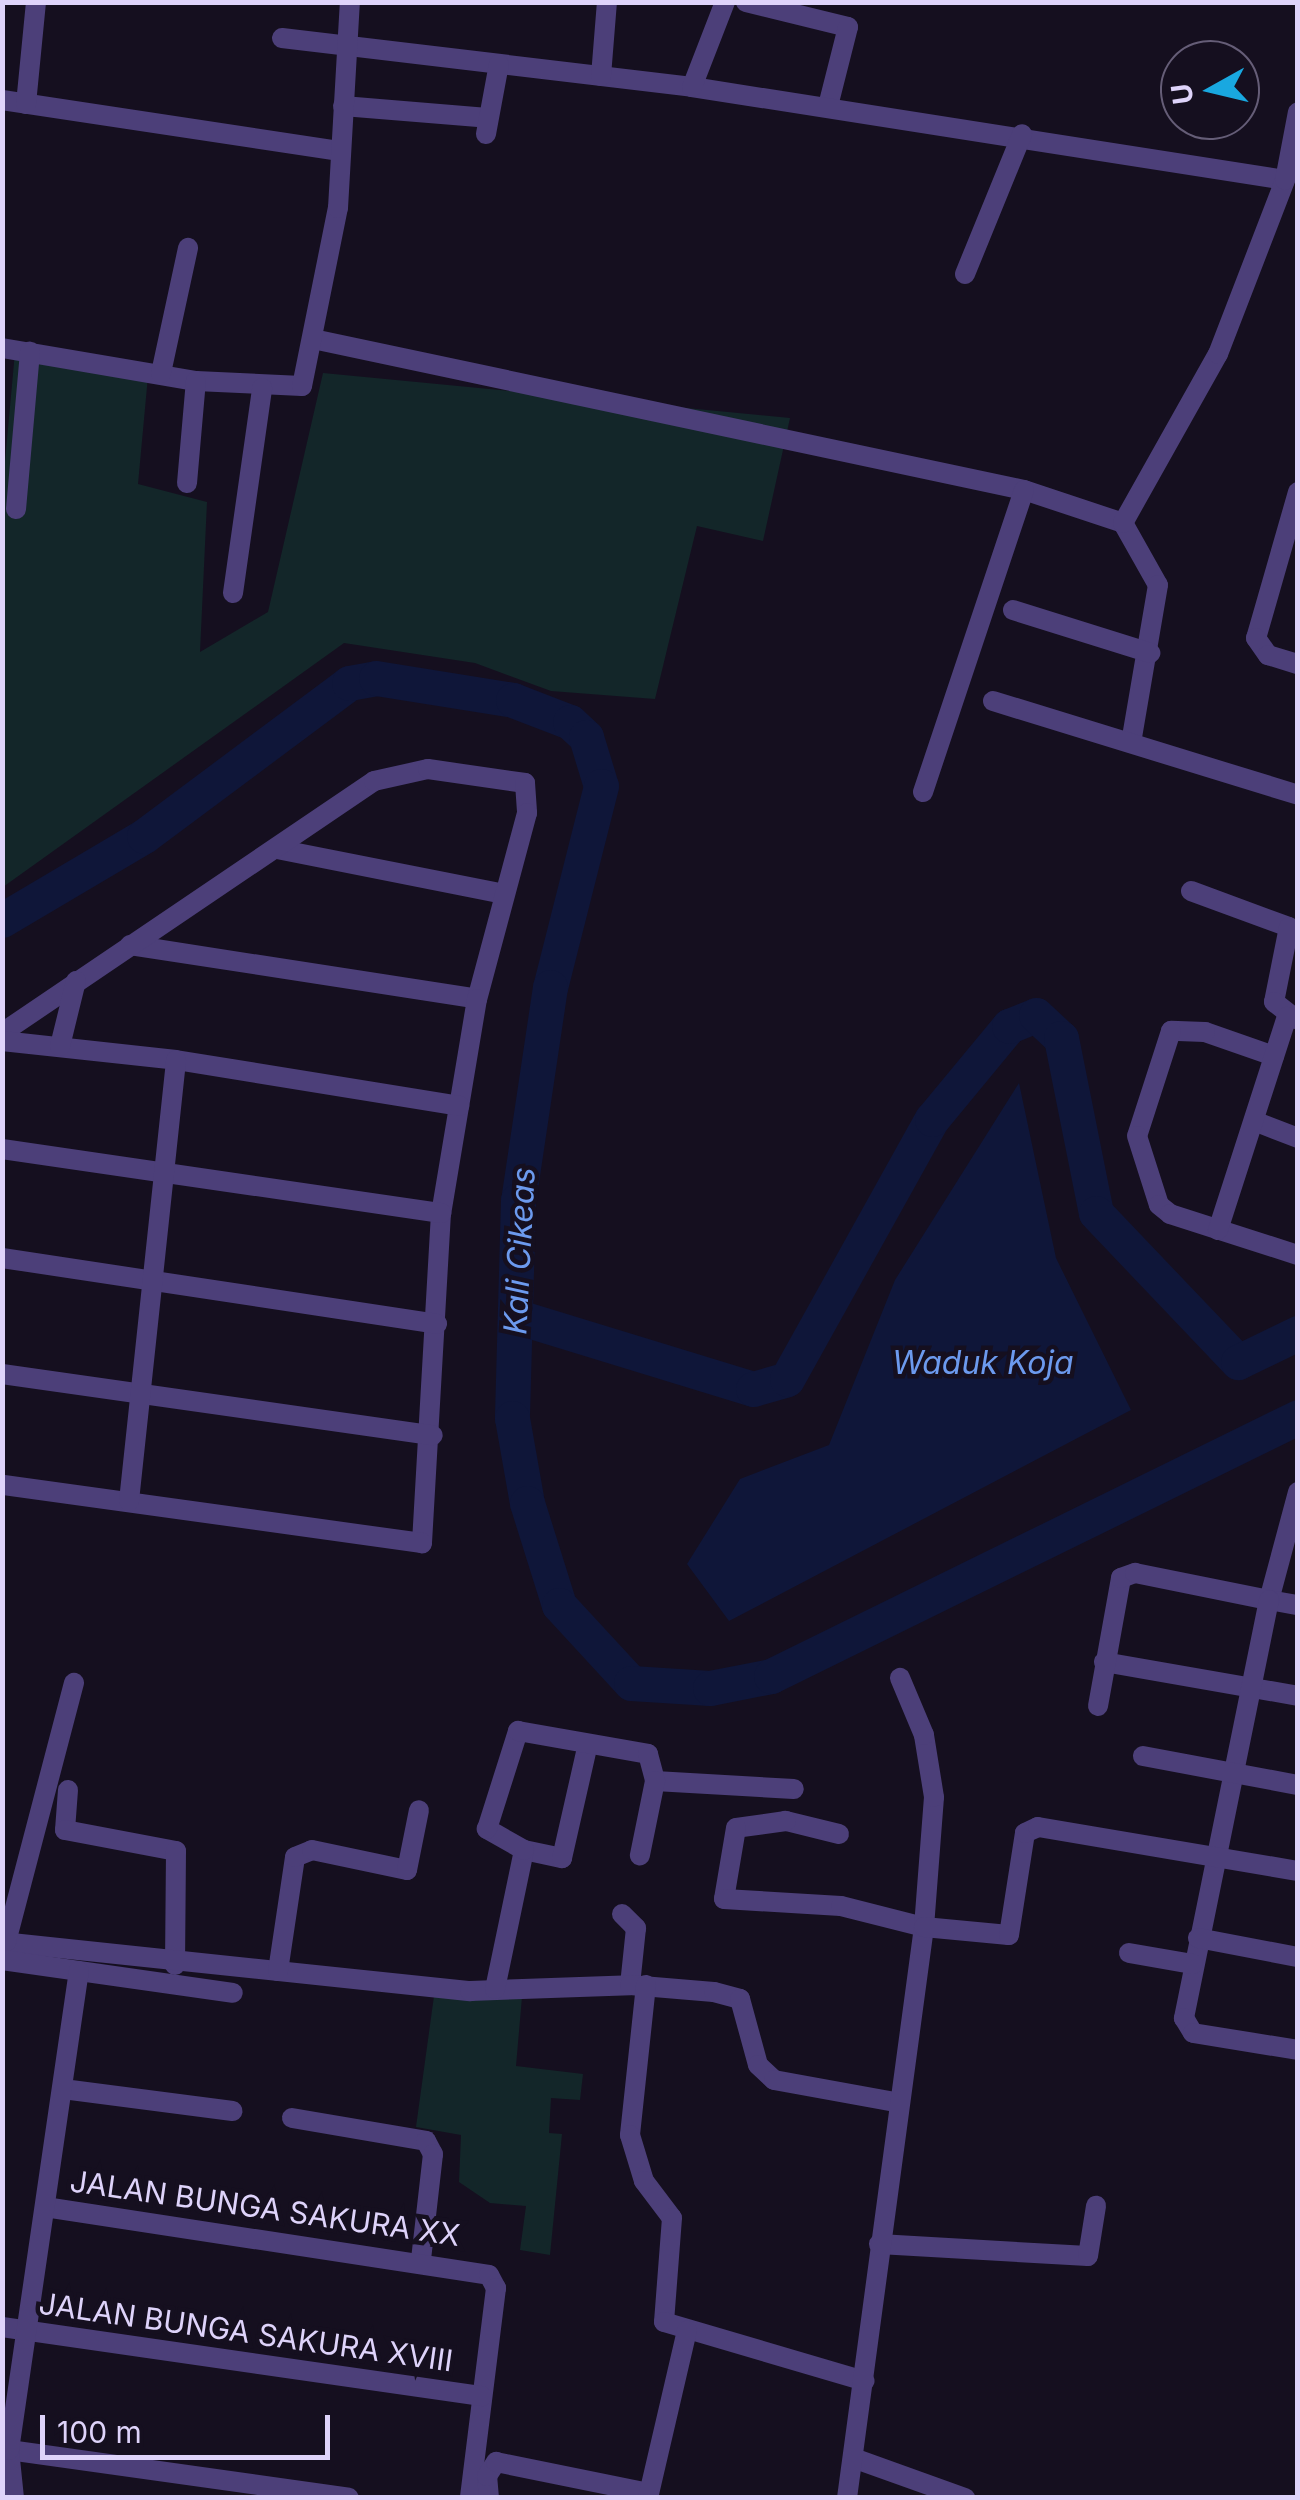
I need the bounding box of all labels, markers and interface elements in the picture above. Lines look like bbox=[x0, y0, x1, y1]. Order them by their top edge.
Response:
north arrow bbox=[1160, 40, 1260, 140]
text: U bbox=[1164, 81, 1201, 106]
water label: Kali Cikeas bbox=[496, 1166, 544, 1336]
water label: Waduk Koja bbox=[892, 1344, 1074, 1382]
street label: JALAN BUNGA SAKURA XX bbox=[68, 2163, 462, 2253]
street label: JALAN BUNGA SAKURA XVIII bbox=[37, 2285, 455, 2379]
scale bar bbox=[45, 2395, 335, 2457]
text: 100 m bbox=[57, 2414, 142, 2450]

